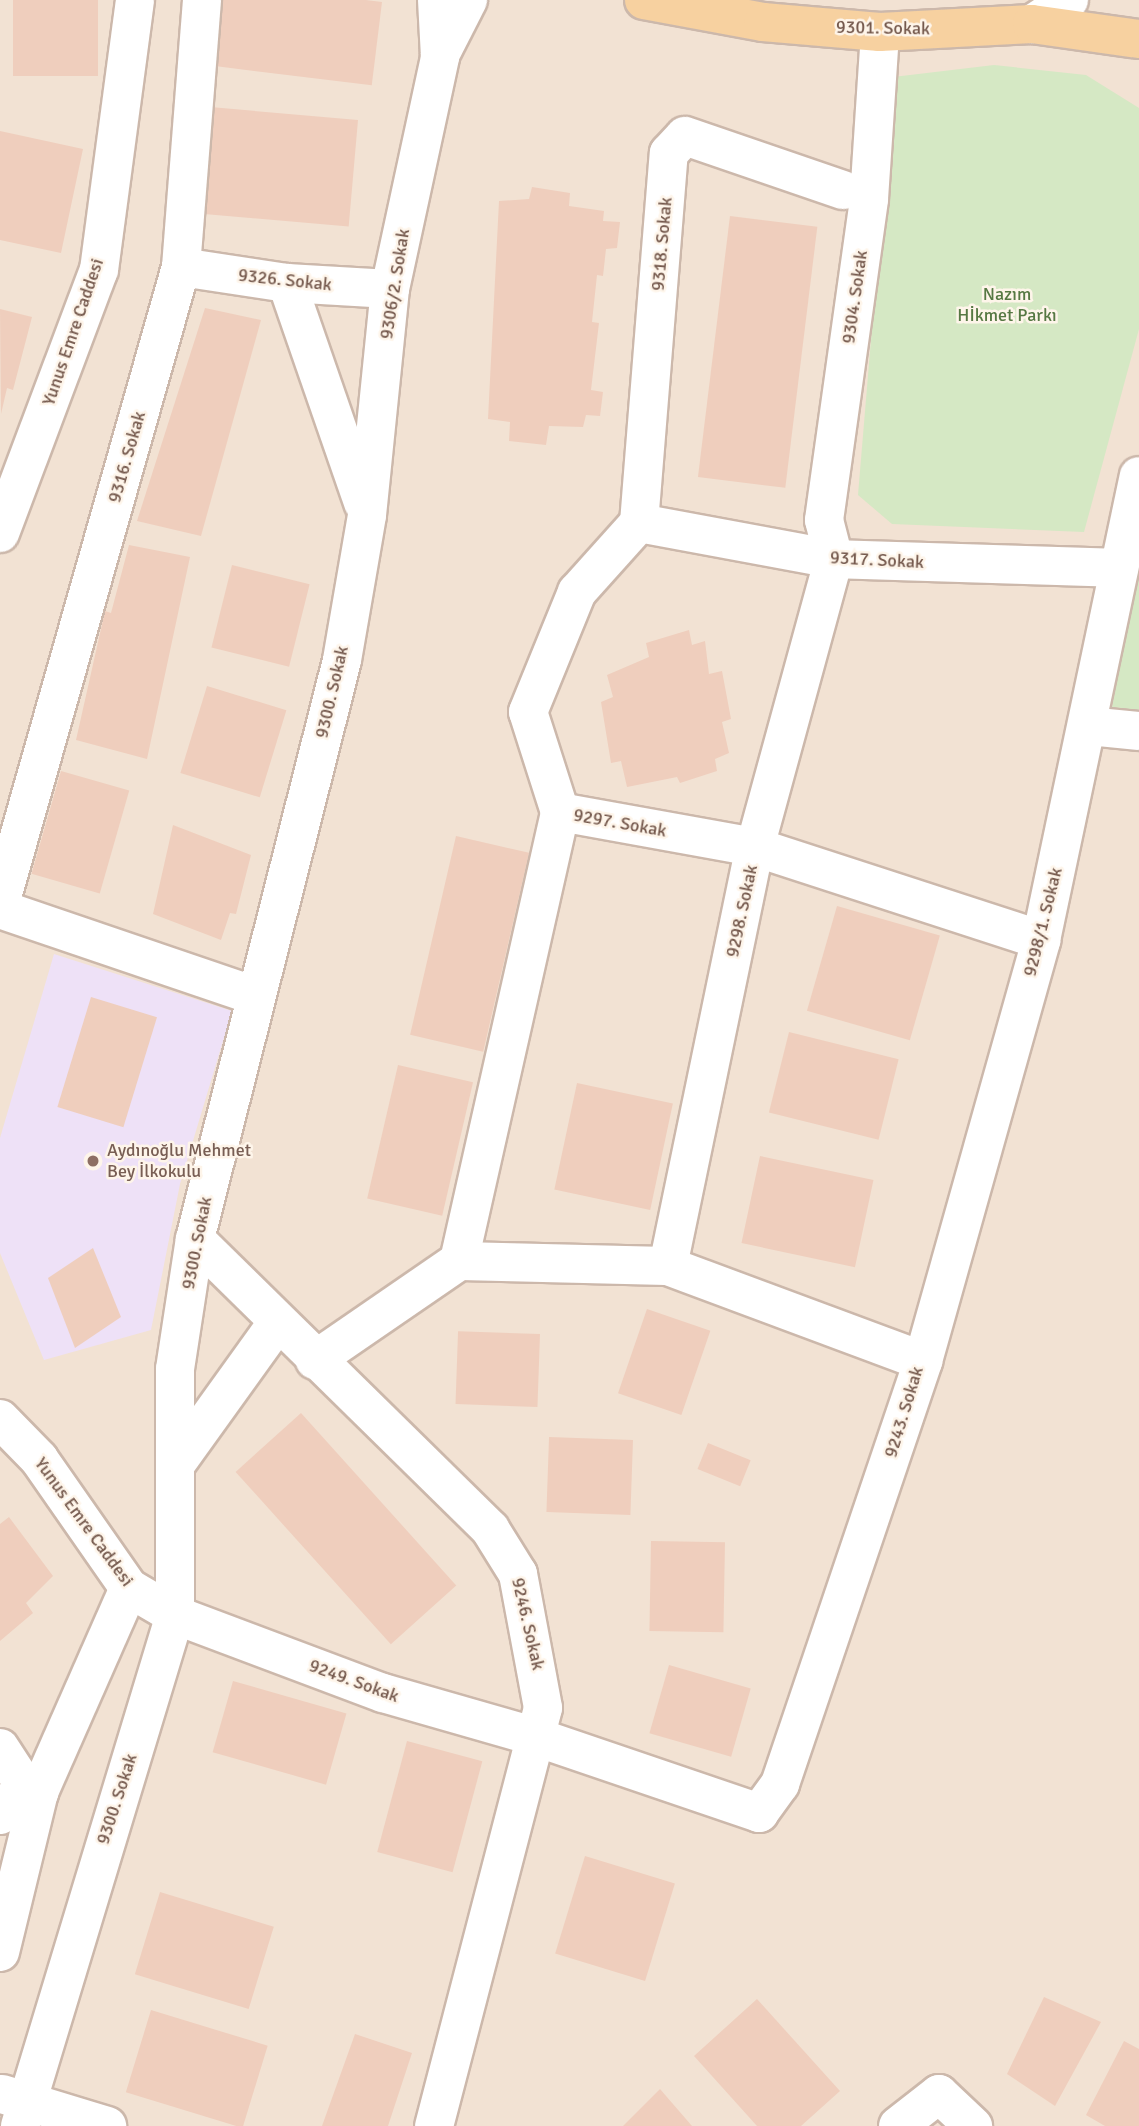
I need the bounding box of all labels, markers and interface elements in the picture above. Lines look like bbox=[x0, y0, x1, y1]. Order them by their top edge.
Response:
street label: 9301. Sokak bbox=[836, 16, 930, 40]
street label: 9318. Sokak bbox=[647, 196, 677, 292]
street label: 9306/2. Sokak bbox=[376, 227, 414, 341]
street label: 9304. Sokak bbox=[838, 249, 872, 345]
street label: Yunus Emre Caddesi bbox=[38, 256, 108, 408]
street label: 9326. Sokak bbox=[237, 264, 333, 296]
park label: Nazım Hİkmet Parkı bbox=[957, 284, 1057, 326]
street label: 9316. Sokak bbox=[104, 409, 150, 505]
street label: 9317. Sokak bbox=[829, 547, 925, 573]
street label: 9300. Sokak bbox=[311, 644, 353, 740]
street label: 9297. Sokak bbox=[572, 804, 668, 842]
street label: 9298. Sokak bbox=[722, 863, 762, 959]
street label: 9298/1. Sokak bbox=[1019, 865, 1067, 979]
place label: Aydınoğlu Mehmet Bey İlkokulu bbox=[107, 1140, 251, 1182]
marker: Aydınoğlu Mehmet Bey İlkokulu bbox=[85, 1153, 101, 1169]
street label: 9300. Sokak bbox=[177, 1195, 217, 1291]
street label: 9243. Sokak bbox=[880, 1364, 928, 1460]
street label: Yunus Emre Caddesi bbox=[30, 1453, 138, 1591]
street label: 9246. Sokak bbox=[507, 1576, 549, 1672]
street label: 9249. Sokak bbox=[306, 1655, 402, 1707]
street label: 9300. Sokak bbox=[92, 1751, 142, 1847]

